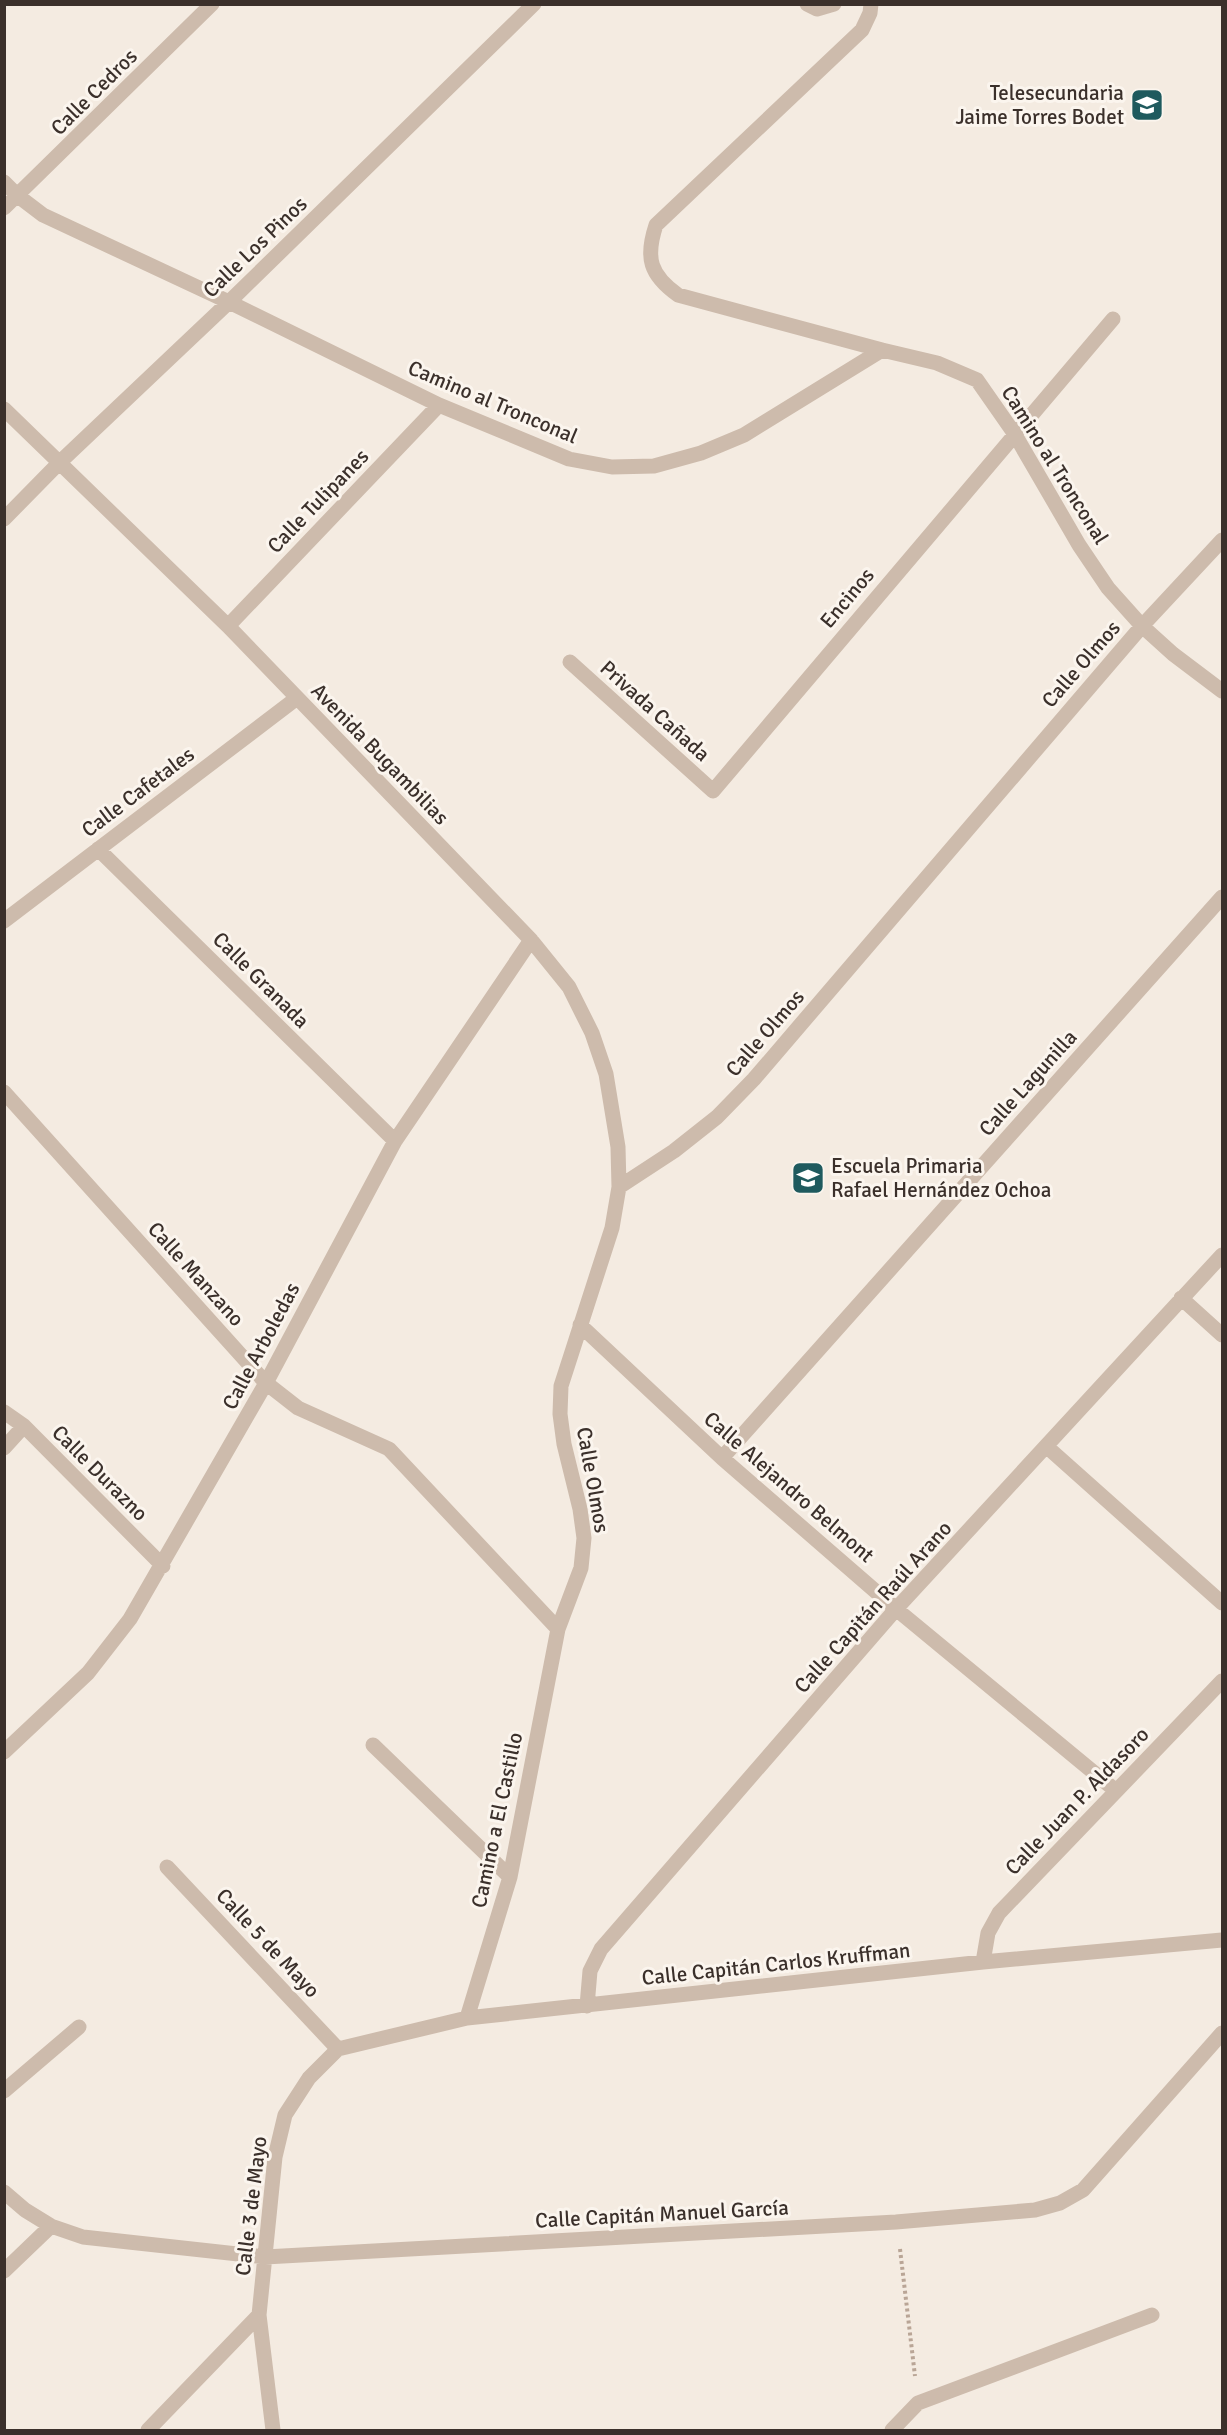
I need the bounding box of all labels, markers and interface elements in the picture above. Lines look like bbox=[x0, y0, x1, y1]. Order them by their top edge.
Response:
street label: Calle Cedros bbox=[45, 43, 143, 141]
place label: Telesecundaria Jaime Torres Bodet bbox=[955, 80, 1124, 130]
school or university icon: Telesecundaria Jaime Torres Bodet bbox=[1129, 87, 1165, 123]
street label: Calle Los Pinos bbox=[198, 191, 312, 303]
street label: Camino al Tronconal bbox=[404, 354, 582, 450]
street label: Camino al Tronconal bbox=[996, 381, 1114, 549]
street label: Calle Tulipanes bbox=[262, 443, 374, 559]
street label: Encinos bbox=[814, 563, 880, 633]
street label: Calle Olmos bbox=[1036, 615, 1126, 713]
street label: Privada Cañada bbox=[595, 655, 715, 767]
street label: Avenida Bugambilias bbox=[306, 678, 454, 830]
street label: Calle Cafetales bbox=[77, 741, 199, 843]
street label: Calle Granada bbox=[207, 926, 315, 1034]
street label: Calle Olmos bbox=[720, 984, 810, 1082]
street label: Calle Lagunilla bbox=[973, 1024, 1083, 1142]
place label: Escuela Primaria Rafael Hernández Ochoa bbox=[831, 1153, 1051, 1203]
school or university icon: Escuela Primaria Rafael Hernández Ochoa bbox=[790, 1160, 826, 1196]
street label: Calle Manzano bbox=[142, 1216, 250, 1332]
street label: Calle Arboledas bbox=[217, 1278, 305, 1414]
street label: Calle Alejandro Belmont bbox=[699, 1406, 879, 1568]
street label: Calle Durazno bbox=[47, 1420, 153, 1526]
street label: Calle Olmos bbox=[571, 1425, 615, 1535]
street label: Calle Capitán Raúl Arano bbox=[789, 1515, 957, 1699]
street label: Calle Juan P. Aldasoro bbox=[1000, 1722, 1154, 1880]
street label: Camino a El Castillo bbox=[466, 1730, 528, 1910]
street label: Calle 5 de Mayo bbox=[211, 1883, 325, 2003]
street label: Calle Capitán Carlos Kruffman bbox=[640, 1937, 912, 1991]
street label: Calle 3 de Mayo bbox=[230, 2135, 272, 2277]
street label: Calle Capitán Manuel García bbox=[535, 2194, 789, 2234]

